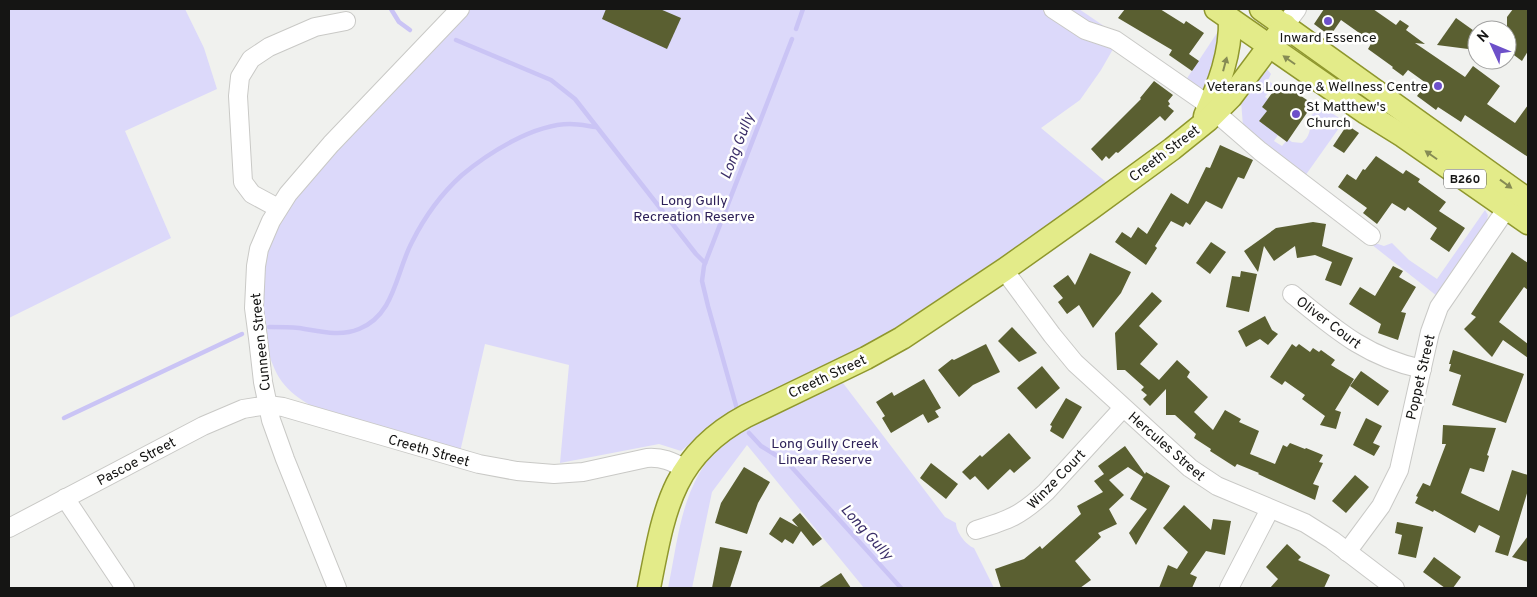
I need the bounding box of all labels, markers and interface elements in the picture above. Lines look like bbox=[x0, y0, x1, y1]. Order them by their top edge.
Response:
marker: Inward Essence bbox=[1322, 15, 1334, 27]
north arrow bbox=[1467, 20, 1517, 70]
text: N bbox=[1474, 27, 1493, 47]
place label: Inward Essence bbox=[1280, 30, 1376, 47]
one-way arrow bbox=[1283, 55, 1296, 65]
one-way arrow bbox=[1221, 56, 1229, 71]
place label: Veterans Lounge & Wellness Centre bbox=[1207, 79, 1428, 96]
marker: Veterans Lounge & Wellness Centre bbox=[1432, 80, 1444, 92]
place label: St Matthew's Church bbox=[1306, 99, 1386, 132]
marker: St Matthew's Church bbox=[1290, 108, 1302, 120]
water label: Long Gully bbox=[717, 110, 760, 182]
street label: Creeth Street bbox=[1126, 122, 1204, 186]
one-way arrow bbox=[1424, 150, 1437, 160]
road number: B260 bbox=[1444, 170, 1486, 188]
one-way arrow bbox=[1499, 178, 1512, 189]
park label: Long Gully Recreation Reserve bbox=[633, 193, 755, 226]
street label: Cunneen Street bbox=[248, 292, 275, 392]
street label: Oliver Court bbox=[1292, 293, 1364, 353]
street label: Poppet Street bbox=[1403, 333, 1440, 422]
street label: Creeth Street bbox=[786, 352, 869, 403]
street label: Hercules Street bbox=[1124, 409, 1208, 485]
street label: Creeth Street bbox=[386, 432, 471, 471]
street label: Pascoe Street bbox=[94, 434, 179, 490]
park label: Long Gully Creek Linear Reserve bbox=[771, 436, 879, 469]
street label: Winze Court bbox=[1024, 447, 1090, 514]
water label: Long Gully bbox=[836, 501, 897, 566]

